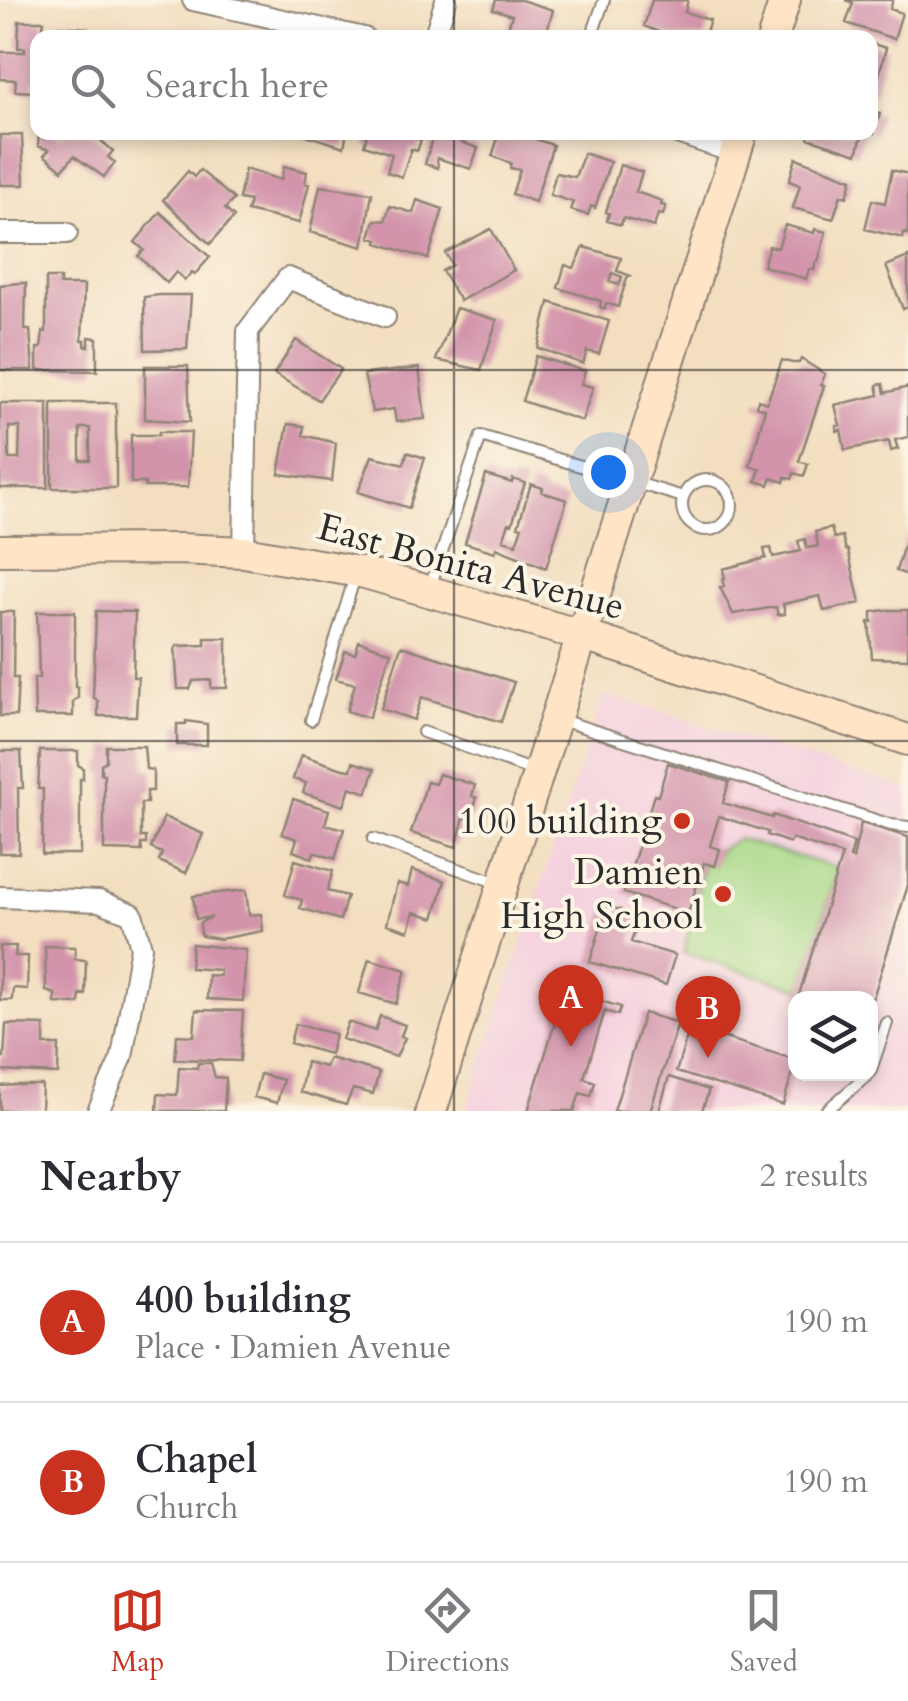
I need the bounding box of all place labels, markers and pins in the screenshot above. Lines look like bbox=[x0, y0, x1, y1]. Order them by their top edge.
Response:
place label: 100 building bbox=[458, 795, 663, 847]
marker: 100 building bbox=[671, 810, 693, 832]
place label: Damien High School bbox=[500, 846, 703, 942]
marker: Damien High School bbox=[712, 883, 734, 905]
pin: A bbox=[538, 964, 604, 1047]
pin: B bbox=[676, 976, 740, 1058]

